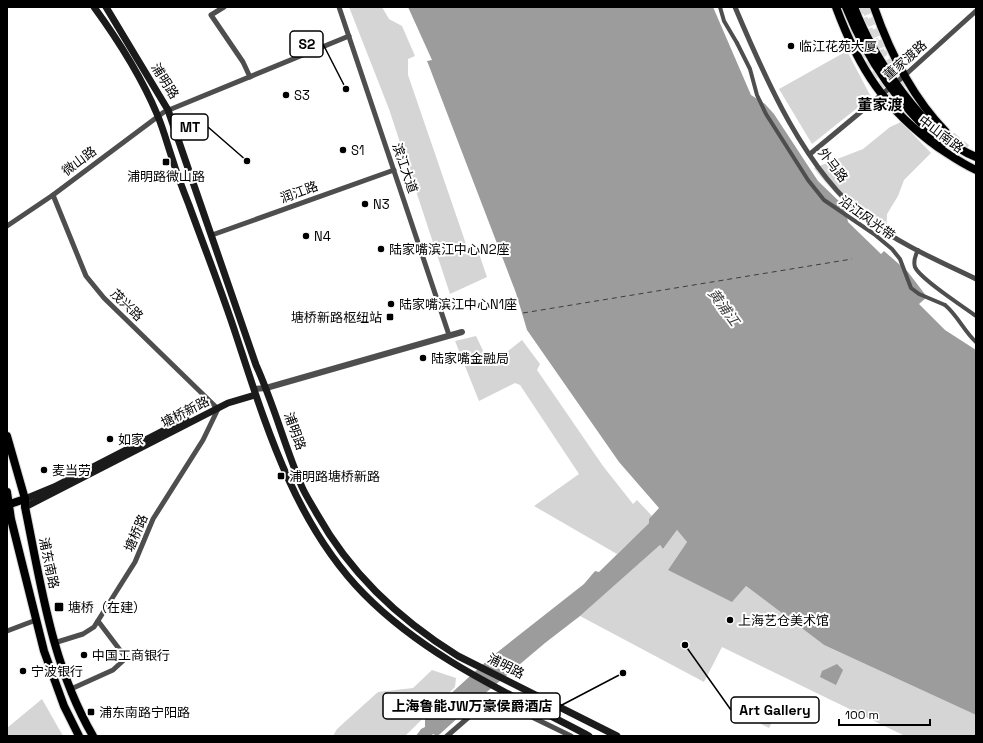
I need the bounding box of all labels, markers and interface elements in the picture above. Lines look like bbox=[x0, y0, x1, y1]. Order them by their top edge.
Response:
callout: S2 bbox=[290, 31, 323, 57]
text: S2 bbox=[299, 35, 315, 53]
street label: 董家渡路 bbox=[880, 37, 930, 83]
place label: 临江花苑大厦 bbox=[799, 38, 877, 55]
marker: 临江花苑大厦 bbox=[786, 41, 796, 51]
street label: 浦明路 bbox=[147, 60, 183, 102]
place label: S3 bbox=[294, 87, 310, 104]
marker: S3 bbox=[281, 90, 291, 100]
district label: 董家渡 bbox=[857, 95, 903, 114]
street label: 中山南路 bbox=[915, 112, 967, 156]
callout: MT bbox=[171, 114, 208, 140]
text: MT bbox=[180, 118, 200, 136]
street label: 滨江大道 bbox=[388, 141, 422, 195]
street label: 微山路 bbox=[58, 142, 100, 180]
place label: S1 bbox=[351, 142, 364, 159]
street label: 外马路 bbox=[814, 144, 852, 186]
marker: S1 bbox=[338, 145, 348, 155]
marker: 浦明路微山路 bbox=[161, 157, 171, 167]
place label: 浦明路微山路 bbox=[127, 168, 205, 185]
street label: 润江路 bbox=[278, 177, 320, 207]
street label: 沿江风光带 bbox=[836, 192, 898, 244]
place label: N3 bbox=[373, 196, 390, 213]
marker: N3 bbox=[360, 199, 370, 209]
place label: N4 bbox=[314, 228, 331, 245]
marker: N4 bbox=[301, 231, 311, 241]
place label: 陆家嘴滨江中心N2座 bbox=[389, 241, 509, 258]
marker: 陆家嘴滨江中心N2座 bbox=[376, 244, 386, 254]
street label: 茂兴路 bbox=[107, 285, 147, 325]
water label: 黄浦江 bbox=[704, 285, 745, 331]
place label: 陆家嘴滨江中心N1座 bbox=[399, 296, 517, 313]
marker: 陆家嘴滨江中心N1座 bbox=[386, 299, 396, 309]
place label: 塘桥新路枢纽站 bbox=[291, 309, 382, 326]
marker: 塘桥新路枢纽站 bbox=[385, 312, 395, 322]
place label: 陆家嘴金融局 bbox=[431, 350, 509, 367]
marker: 陆家嘴金融局 bbox=[418, 353, 428, 363]
street label: 塘桥新路 bbox=[158, 393, 212, 431]
street label: 浦明路 bbox=[280, 410, 310, 452]
place label: 如家 bbox=[118, 431, 144, 448]
marker: 如家 bbox=[105, 434, 115, 444]
place label: 麦当劳 bbox=[52, 462, 91, 479]
marker: 麦当劳 bbox=[39, 465, 49, 475]
place label: 浦明路塘桥新路 bbox=[289, 468, 380, 485]
marker: 浦明路塘桥新路 bbox=[276, 471, 286, 481]
street label: 塘桥路 bbox=[121, 512, 151, 554]
street label: 浦东南路 bbox=[35, 536, 63, 590]
place label: 塘桥（在建） bbox=[68, 599, 146, 616]
marker: 塘桥（在建） bbox=[53, 601, 65, 613]
place label: 上海艺仓美术馆 bbox=[738, 612, 829, 629]
marker: 上海艺仓美术馆 bbox=[725, 615, 735, 625]
place label: 中国工商银行 bbox=[92, 647, 170, 664]
marker: 中国工商银行 bbox=[79, 650, 89, 660]
street label: 浦明路 bbox=[485, 650, 527, 682]
place label: 宁波银行 bbox=[31, 663, 83, 680]
marker: 宁波银行 bbox=[18, 666, 28, 676]
callout: 上海鲁能JW万豪侯爵酒店 bbox=[383, 693, 560, 719]
text: 上海鲁能JW万豪侯爵酒店 bbox=[391, 697, 553, 715]
callout: Art Gallery bbox=[731, 697, 819, 723]
text: Art Gallery bbox=[739, 701, 811, 719]
scale bar bbox=[839, 701, 930, 727]
place label: 浦东南路宁阳路 bbox=[99, 704, 190, 721]
marker: 浦东南路宁阳路 bbox=[86, 707, 96, 717]
text: 100 m bbox=[845, 707, 879, 723]

